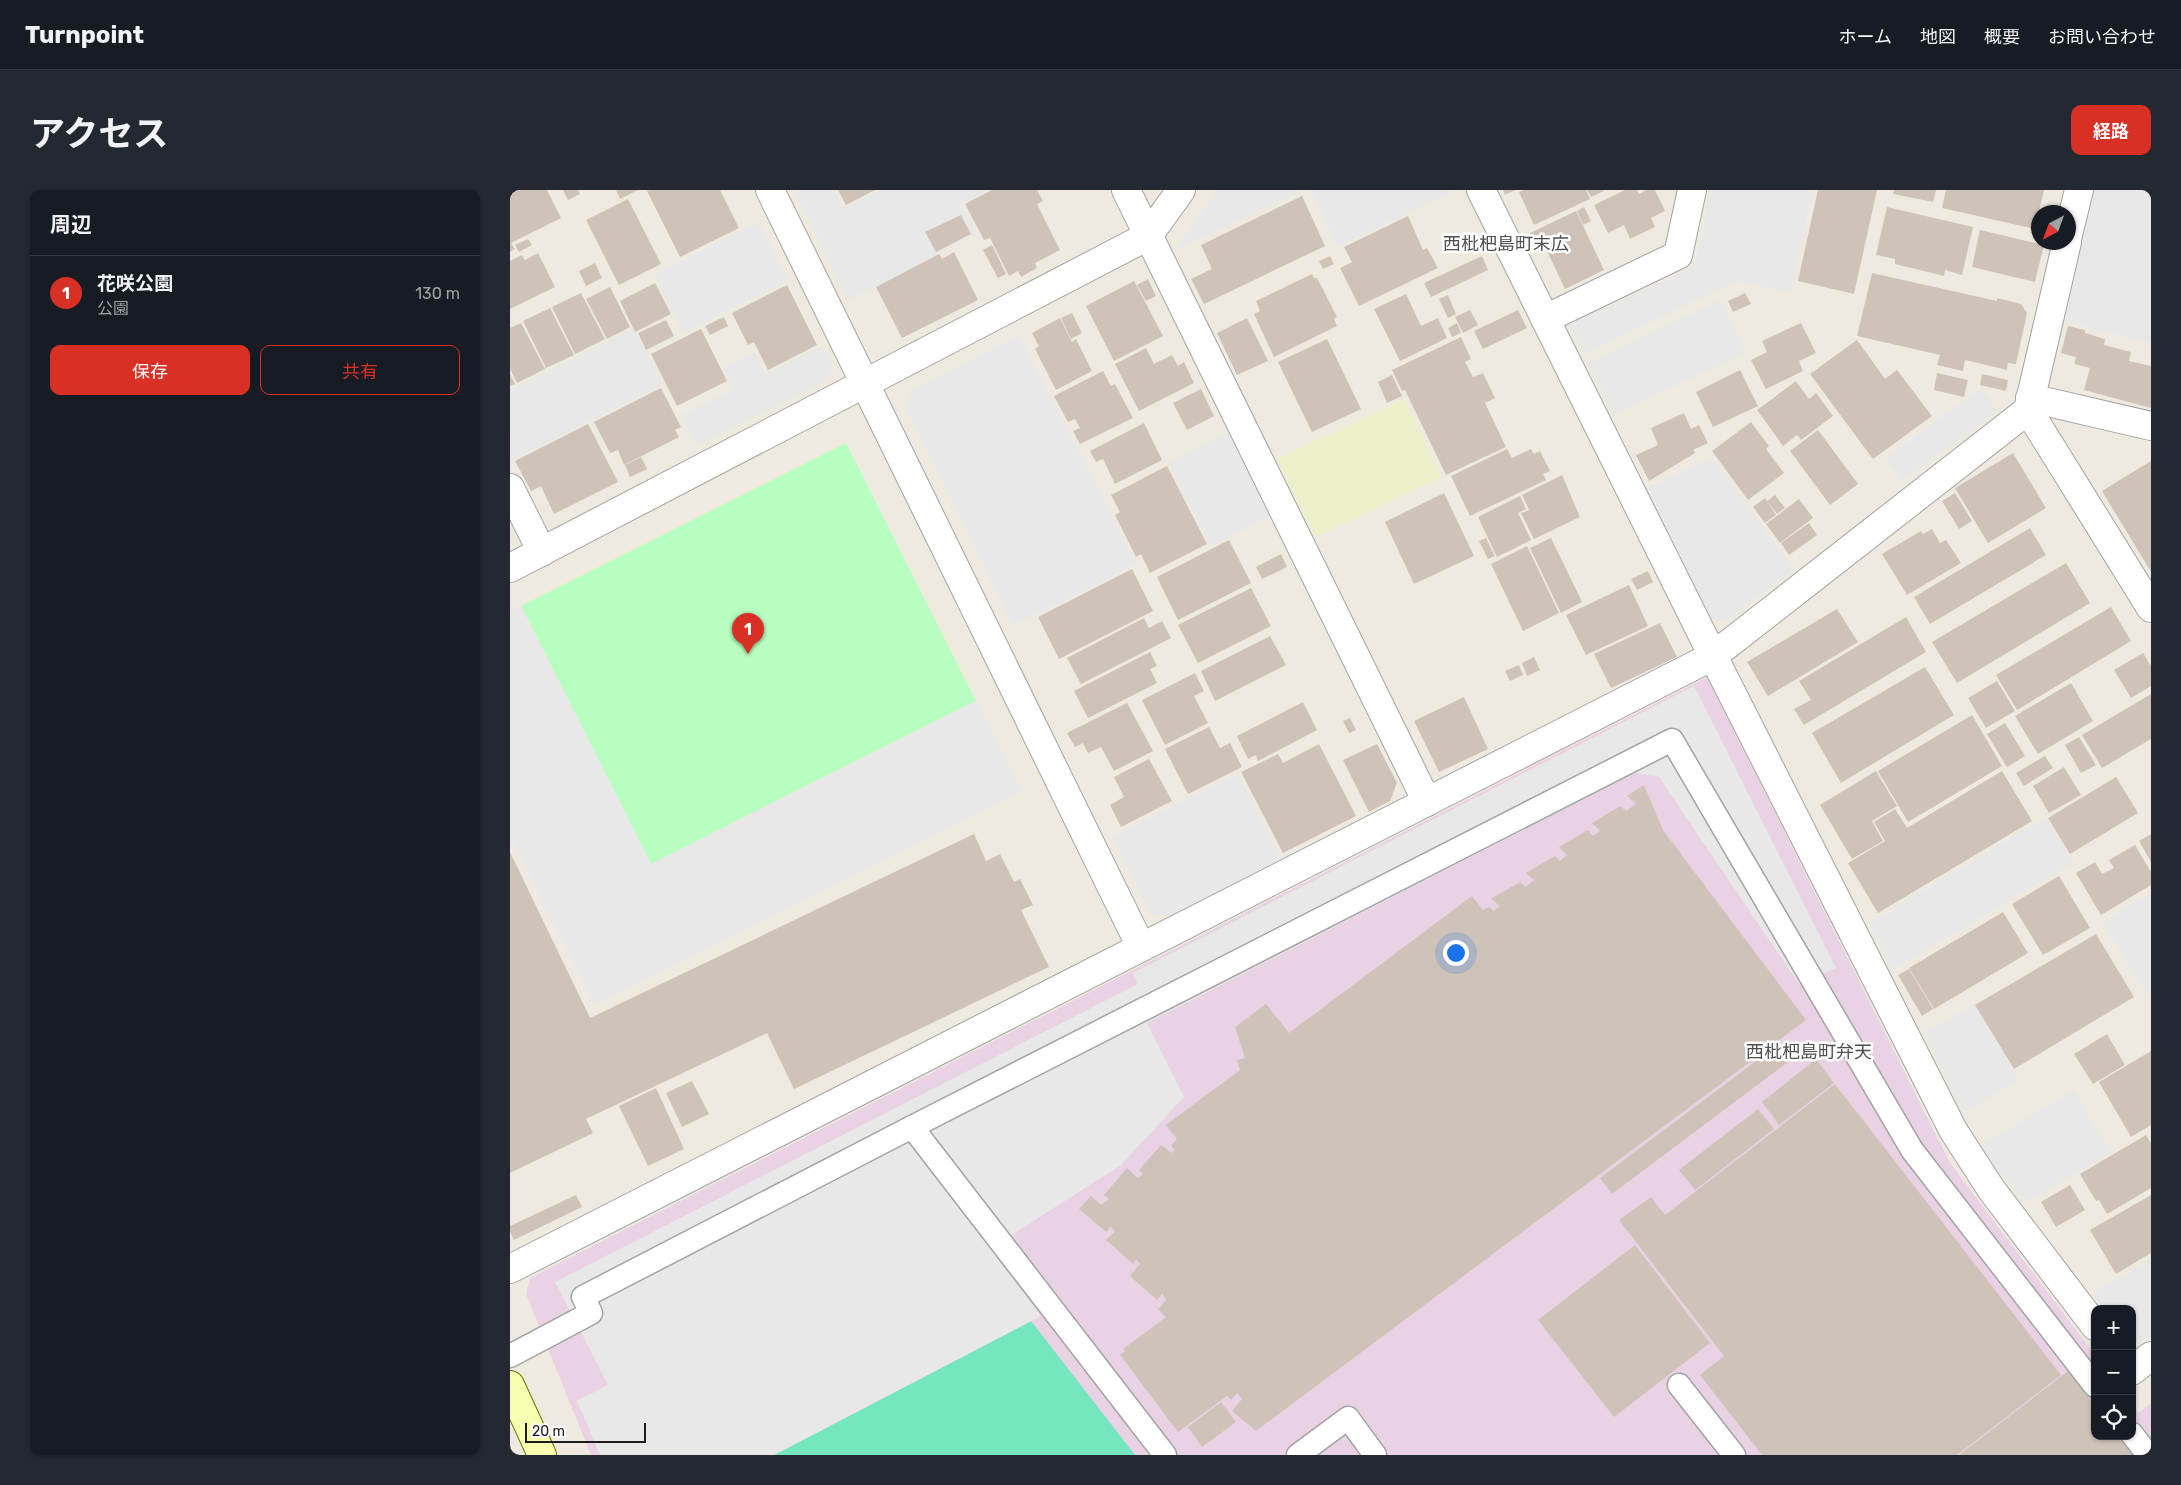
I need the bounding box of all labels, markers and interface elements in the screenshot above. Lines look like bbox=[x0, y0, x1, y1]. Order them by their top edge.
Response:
text: Turnpoint bbox=[25, 21, 144, 49]
text: ホーム bbox=[1839, 26, 1892, 48]
text: 地図 bbox=[1920, 26, 1956, 48]
text: 概要 bbox=[1984, 26, 2020, 48]
text: お問い合わせ bbox=[2048, 26, 2156, 48]
button: 経路 bbox=[2071, 105, 2151, 155]
text: アクセス bbox=[30, 113, 168, 155]
north arrow bbox=[2031, 205, 2076, 250]
text: 周辺 bbox=[50, 212, 92, 237]
district label: 西枇杷島町末広 bbox=[1443, 233, 1569, 255]
text: 花咲公園 bbox=[97, 272, 173, 295]
text: 1 bbox=[62, 284, 70, 303]
text: 130 m bbox=[415, 284, 460, 303]
text: 公園 bbox=[97, 299, 129, 318]
button: 保存 bbox=[50, 345, 250, 395]
button: 共有 bbox=[260, 345, 460, 395]
pin: 1 bbox=[732, 613, 764, 654]
your location bbox=[1443, 940, 1469, 966]
district label: 西枇杷島町弁天 bbox=[1746, 1041, 1872, 1063]
map controls bbox=[2091, 1305, 2136, 1440]
button: + bbox=[2091, 1305, 2136, 1350]
button: − bbox=[2091, 1350, 2136, 1395]
button: locate bbox=[2091, 1395, 2136, 1440]
scale bar bbox=[525, 1420, 646, 1443]
text: 20 m bbox=[532, 1423, 565, 1440]

